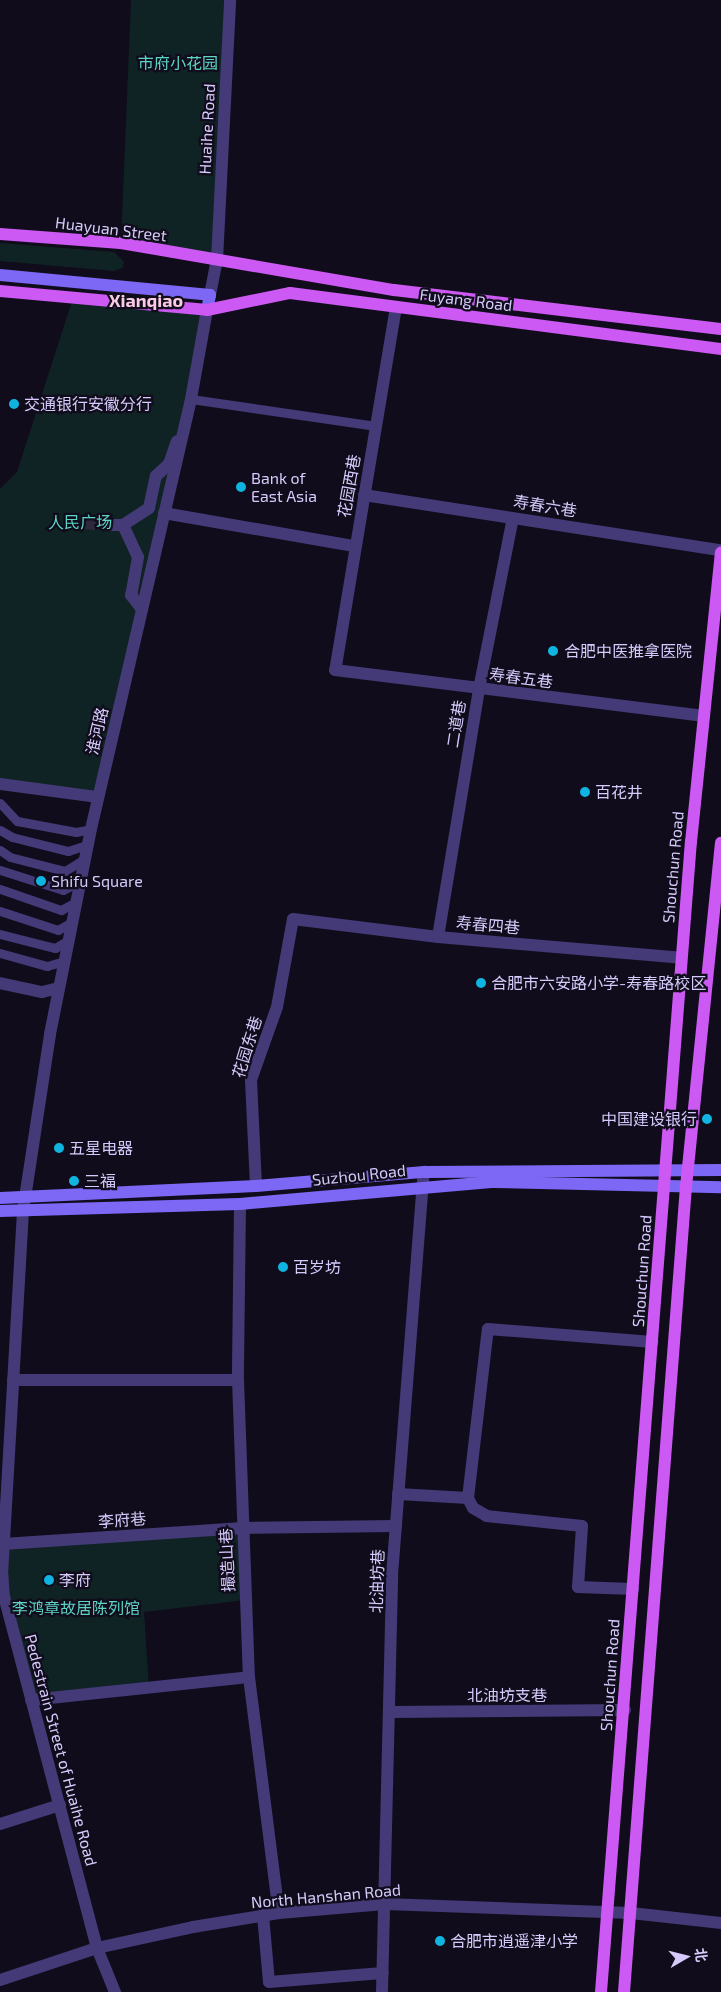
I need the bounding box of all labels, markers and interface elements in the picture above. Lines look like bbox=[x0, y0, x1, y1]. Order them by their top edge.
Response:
park label: 市府小花园 bbox=[138, 53, 218, 73]
street label: Huaihe Road bbox=[195, 83, 219, 175]
street label: Huayuan Street bbox=[54, 213, 168, 245]
street label: Fuyang Road bbox=[419, 285, 513, 315]
district label: Xianqiao bbox=[109, 289, 183, 311]
place label: 交通银行安徽分行 bbox=[24, 394, 152, 414]
marker: 交通银行安徽分行 bbox=[8, 398, 20, 410]
street label: 花园西巷 bbox=[334, 453, 364, 519]
place label: Bank of East Asia bbox=[251, 468, 317, 506]
marker: Bank of East Asia bbox=[235, 481, 247, 493]
street label: 寿春六巷 bbox=[512, 492, 578, 520]
park label: 人民广场 bbox=[48, 512, 112, 532]
place label: 合肥中医推拿医院 bbox=[564, 641, 692, 661]
marker: 合肥中医推拿医院 bbox=[546, 644, 560, 658]
street label: 寿春五巷 bbox=[488, 665, 554, 691]
street label: 二道巷 bbox=[443, 699, 469, 749]
street label: 淮河路 bbox=[82, 705, 112, 757]
place label: 百花井 bbox=[595, 782, 643, 802]
marker: 百花井 bbox=[579, 786, 591, 798]
street label: Shouchun Road bbox=[659, 810, 687, 924]
place label: Shifu Square bbox=[51, 871, 143, 891]
marker: Shifu Square bbox=[35, 875, 47, 887]
street label: 寿春四巷 bbox=[455, 913, 521, 937]
place label: 合肥市六安路小学-寿春路校区 bbox=[491, 973, 706, 993]
marker: 合肥市六安路小学-寿春路校区 bbox=[475, 977, 487, 989]
street label: 花园东巷 bbox=[228, 1014, 266, 1080]
place label: 中国建设银行 bbox=[601, 1109, 697, 1129]
marker: 中国建设银行 bbox=[701, 1113, 713, 1125]
place label: 五星电器 bbox=[69, 1138, 133, 1158]
marker: 五星电器 bbox=[53, 1142, 65, 1154]
street label: Suzhou Road bbox=[311, 1161, 407, 1189]
place label: 三福 bbox=[84, 1171, 116, 1191]
marker: 三福 bbox=[68, 1175, 80, 1187]
street label: Shouchun Road bbox=[629, 1214, 655, 1328]
place label: 百岁坊 bbox=[293, 1257, 341, 1277]
marker: 百岁坊 bbox=[277, 1261, 289, 1273]
street label: 李府巷 bbox=[97, 1509, 147, 1531]
street label: 撮造山巷 bbox=[216, 1528, 238, 1592]
street label: 北油坊巷 bbox=[366, 1549, 388, 1613]
place label: 李府 bbox=[59, 1570, 91, 1590]
marker: 李府 bbox=[43, 1574, 55, 1586]
park label: 李鸿章故居陈列馆 bbox=[12, 1598, 140, 1618]
street label: Shouchun Road bbox=[597, 1618, 623, 1732]
street label: Pedestrain Street of Huaihe Road bbox=[21, 1632, 101, 1868]
street label: 北油坊支巷 bbox=[467, 1685, 547, 1705]
street label: North Hanshan Road bbox=[250, 1880, 402, 1912]
place label: 合肥市逍遥津小学 bbox=[450, 1931, 578, 1951]
north arrow bbox=[661, 1932, 711, 1982]
marker: 合肥市逍遥津小学 bbox=[434, 1935, 446, 1947]
text: 北 bbox=[692, 1947, 711, 1963]

